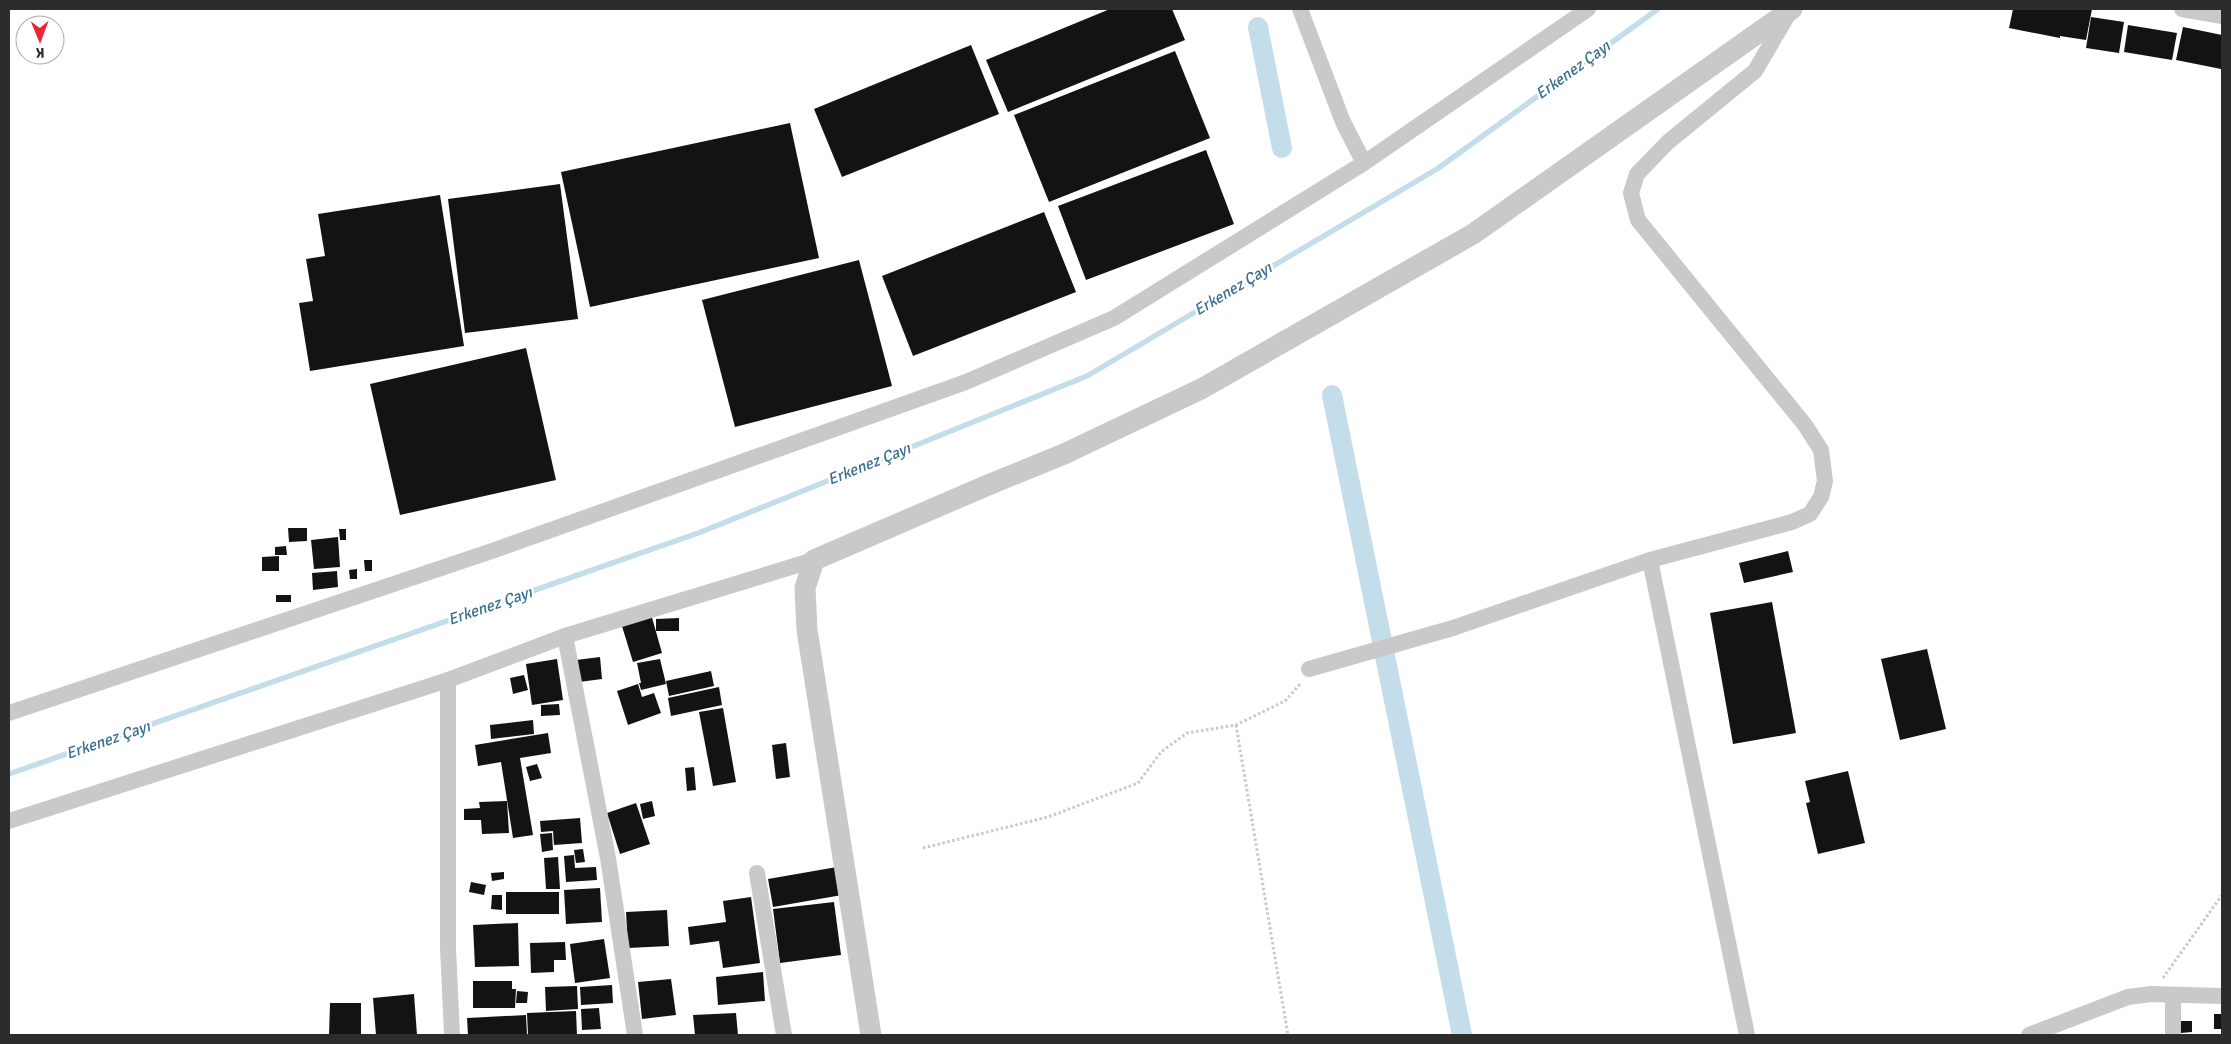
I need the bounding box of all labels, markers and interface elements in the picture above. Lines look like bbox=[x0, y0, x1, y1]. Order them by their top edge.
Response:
north arrow bbox=[15, 15, 65, 65]
water label: Erkenez Çayı bbox=[1532, 36, 1615, 104]
text: K bbox=[35, 44, 45, 61]
water label: Erkenez Çayı bbox=[1190, 258, 1276, 320]
water label: Erkenez Çayı bbox=[825, 438, 914, 490]
water label: Erkenez Çayı bbox=[445, 582, 535, 630]
water label: Erkenez Çayı bbox=[63, 716, 153, 764]

